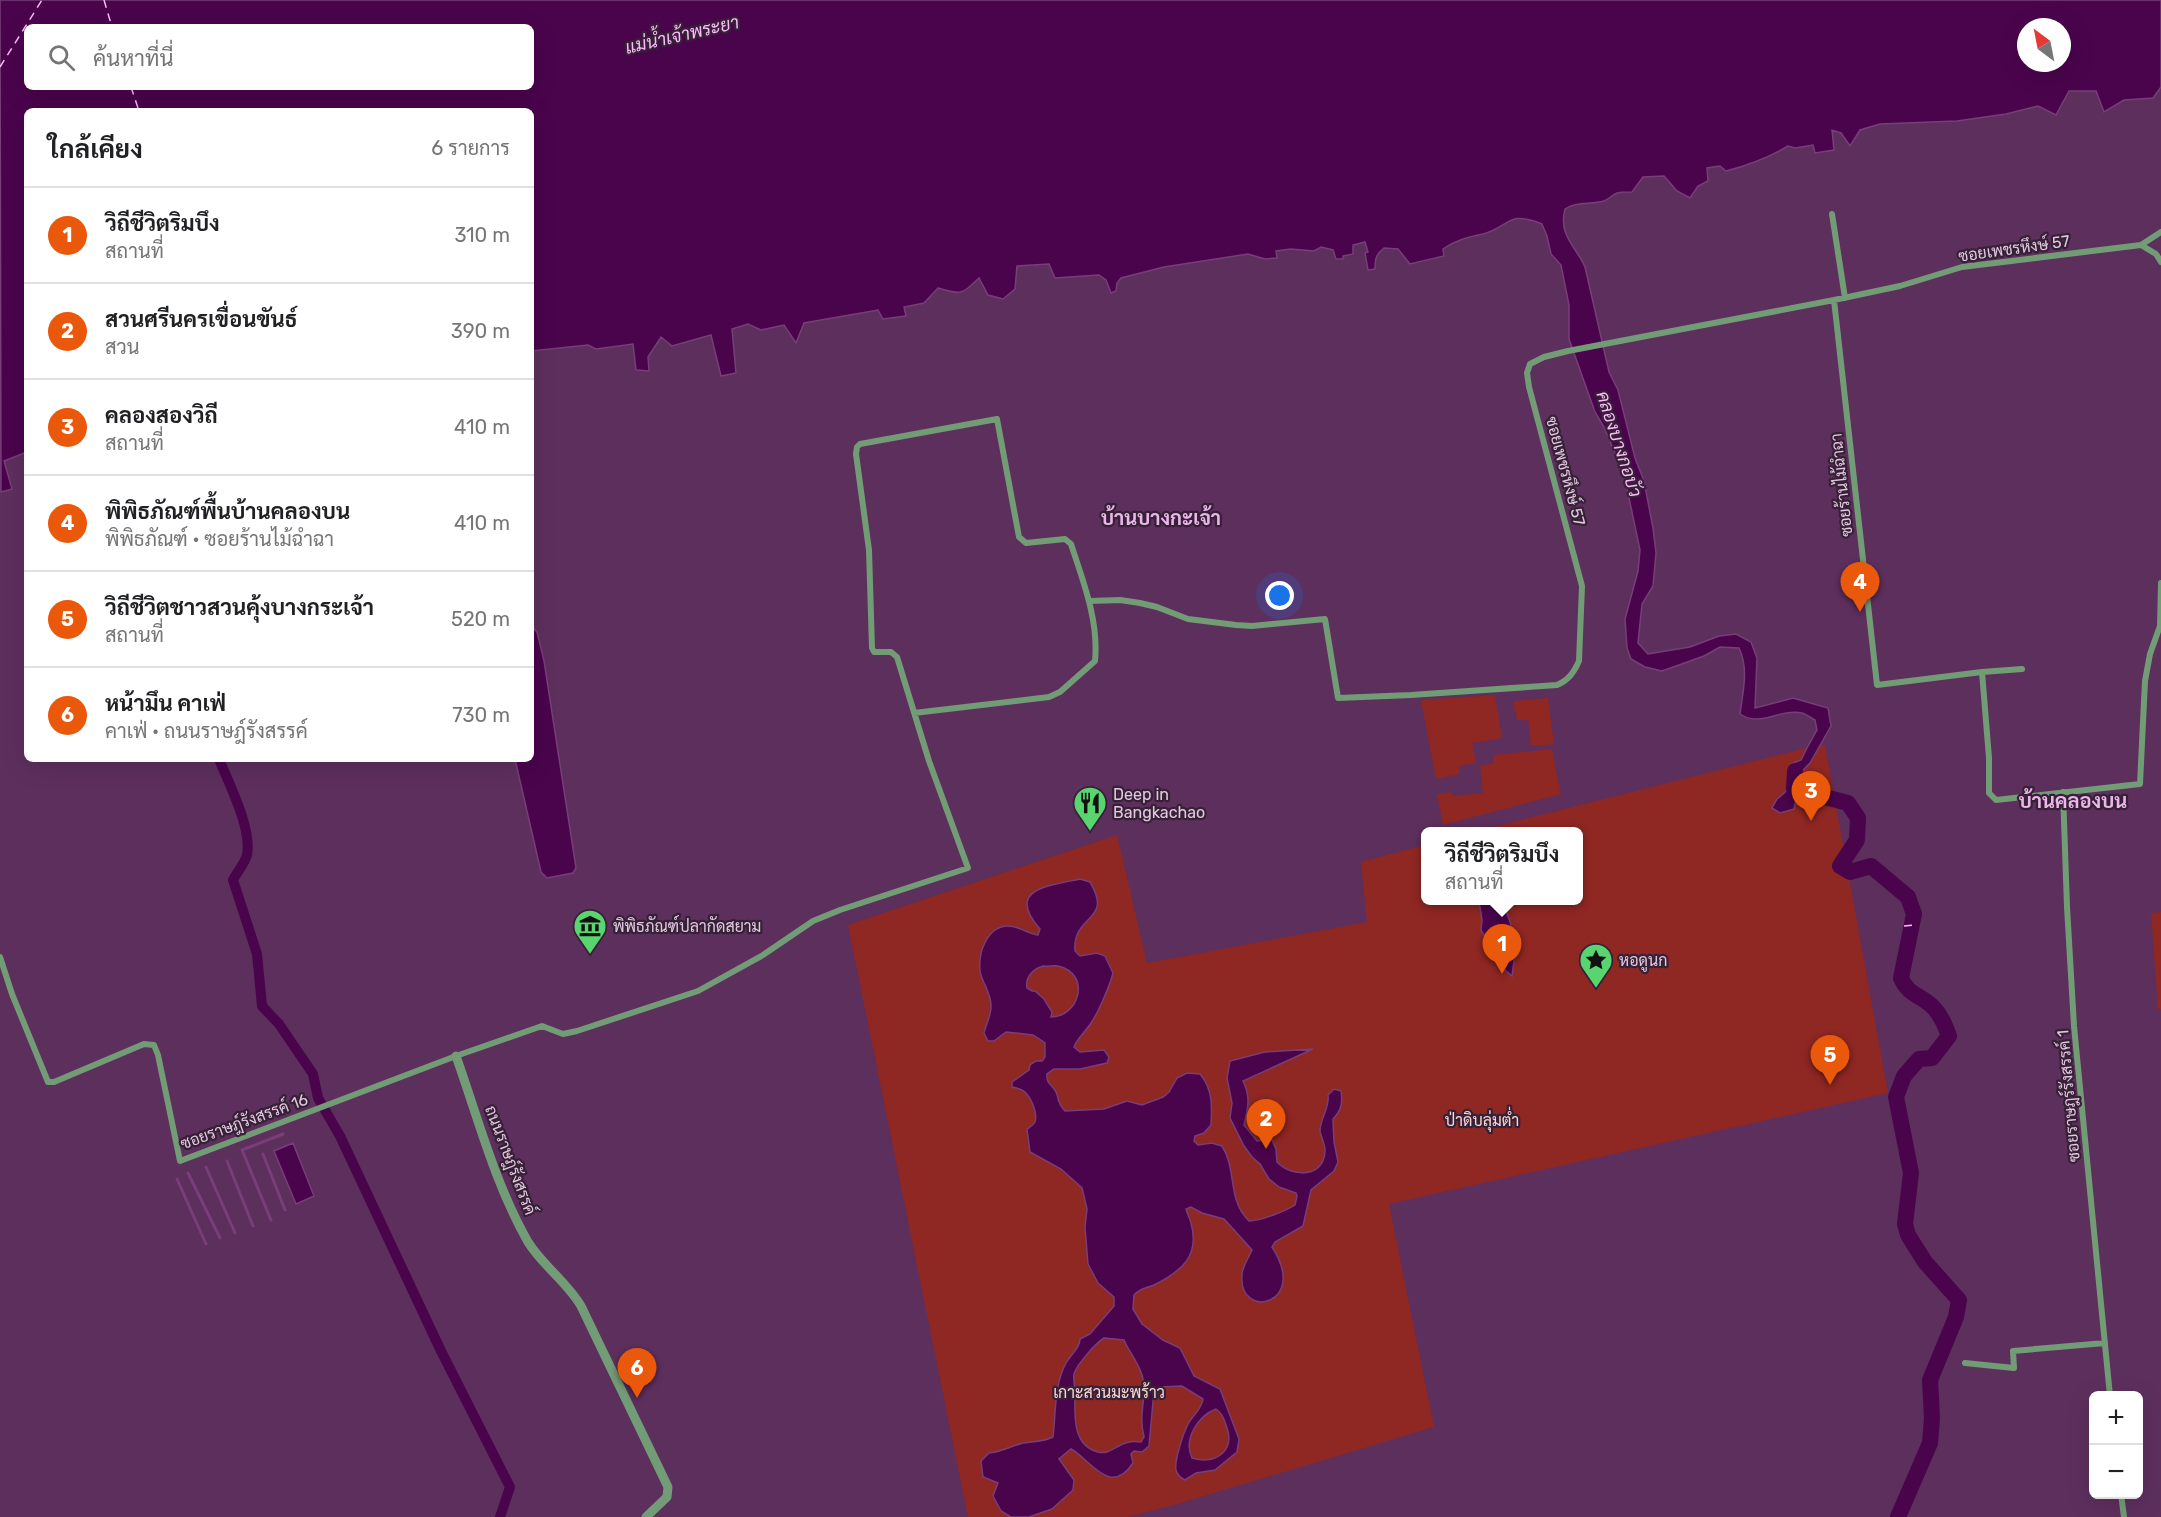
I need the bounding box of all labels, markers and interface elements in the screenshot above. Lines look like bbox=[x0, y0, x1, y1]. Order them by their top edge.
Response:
water label: แม่น้ำเจ้าพระยา bbox=[622, 6, 741, 59]
north arrow bbox=[2017, 18, 2071, 72]
search box bbox=[24, 24, 534, 90]
icon: search bbox=[45, 41, 78, 74]
text: ค้นหาที่นี่ bbox=[93, 45, 173, 72]
text: ใกล้เคียง bbox=[48, 134, 143, 165]
text: 6 รายการ bbox=[431, 136, 510, 160]
text: วิถีชีวิตริมบึง bbox=[105, 210, 220, 237]
text: 1 bbox=[63, 223, 72, 247]
text: 310 m bbox=[454, 223, 510, 247]
street label: ซอยเพชรหึงษ์ 57 bbox=[1957, 228, 2071, 266]
text: สถานที่ bbox=[105, 239, 164, 263]
text: สวนศรีนครเขื่อนขันธ์ bbox=[105, 306, 298, 333]
text: 2 bbox=[61, 319, 74, 343]
text: 390 m bbox=[451, 319, 510, 343]
text: สวน bbox=[105, 335, 140, 359]
water label: คลองบางกอบัว bbox=[1591, 388, 1647, 500]
text: คลองสองวิถี bbox=[105, 402, 218, 429]
street label: ซอยเพชรหึงษ์ 57 bbox=[1542, 414, 1592, 528]
text: 3 bbox=[61, 415, 74, 439]
text: 410 m bbox=[454, 415, 510, 439]
text: สถานที่ bbox=[105, 431, 164, 455]
street label: ซอยร้านไม้ฉำฉา bbox=[1825, 432, 1856, 538]
text: พิพิธภัณฑ์พื้นบ้านคลองบน bbox=[105, 498, 350, 525]
district label: บ้านบางกะเจ้า bbox=[1101, 505, 1221, 530]
text: 4 bbox=[61, 511, 74, 535]
text: 410 m bbox=[454, 511, 510, 535]
text: พิพิธภัณฑ์ · ซอยร้านไม้ฉำฉา bbox=[105, 527, 334, 551]
pin: 4 bbox=[1840, 562, 1880, 612]
your location bbox=[1265, 581, 1294, 610]
text: วิถีชีวิตชาวสวนคุ้งบางกระเจ้า bbox=[105, 594, 374, 621]
text: 5 bbox=[61, 607, 74, 631]
text: 520 m bbox=[451, 607, 510, 631]
text: สถานที่ bbox=[105, 623, 164, 647]
text: หน้ามึน คาเฟ่ bbox=[105, 690, 226, 717]
text: 6 bbox=[61, 703, 74, 727]
text: 730 m bbox=[452, 703, 510, 727]
text: คาเฟ่ · ถนนราษฎ์รังสรรค์ bbox=[105, 719, 308, 743]
pin: 3 bbox=[1792, 772, 1830, 821]
restaurant icon: Deep in Bangkachao bbox=[1072, 785, 1108, 832]
place label: Deep in Bangkachao bbox=[1113, 785, 1205, 822]
district label: บ้านคลองบน bbox=[2019, 788, 2127, 813]
popup bbox=[1421, 827, 1583, 905]
text: วิถีชีวิตริมบึง bbox=[1445, 841, 1559, 868]
text: สถานที่ bbox=[1445, 870, 1504, 894]
museum icon: พิพิธภัณฑ์ปลากัดสยาม bbox=[572, 908, 608, 955]
place label: พิพิธภัณฑ์ปลากัดสยาม bbox=[613, 914, 761, 936]
pin: 1 bbox=[1482, 924, 1522, 974]
place icon: หอดูนก bbox=[1578, 942, 1614, 989]
place label: หอดูนก bbox=[1619, 951, 1667, 972]
street label: ซอยราษฎร์รังสรรค์ 1 bbox=[2050, 1029, 2085, 1163]
pin: 5 bbox=[1810, 1036, 1850, 1085]
street label: ซอยราษฎ์รังสรรค์ 16 bbox=[177, 1087, 311, 1154]
pin: 2 bbox=[1246, 1100, 1286, 1149]
street label: ถนนราษฎ์รังสรรค์ bbox=[480, 1102, 543, 1218]
park label: ป่าดิบลุ่มต่ำ bbox=[1445, 1106, 1519, 1132]
pin: 6 bbox=[618, 1348, 656, 1398]
park label: เกาะสวนมะพร้าว bbox=[1053, 1382, 1165, 1402]
map controls bbox=[2089, 1391, 2143, 1499]
button: + bbox=[2089, 1391, 2143, 1445]
button: − bbox=[2089, 1445, 2143, 1499]

